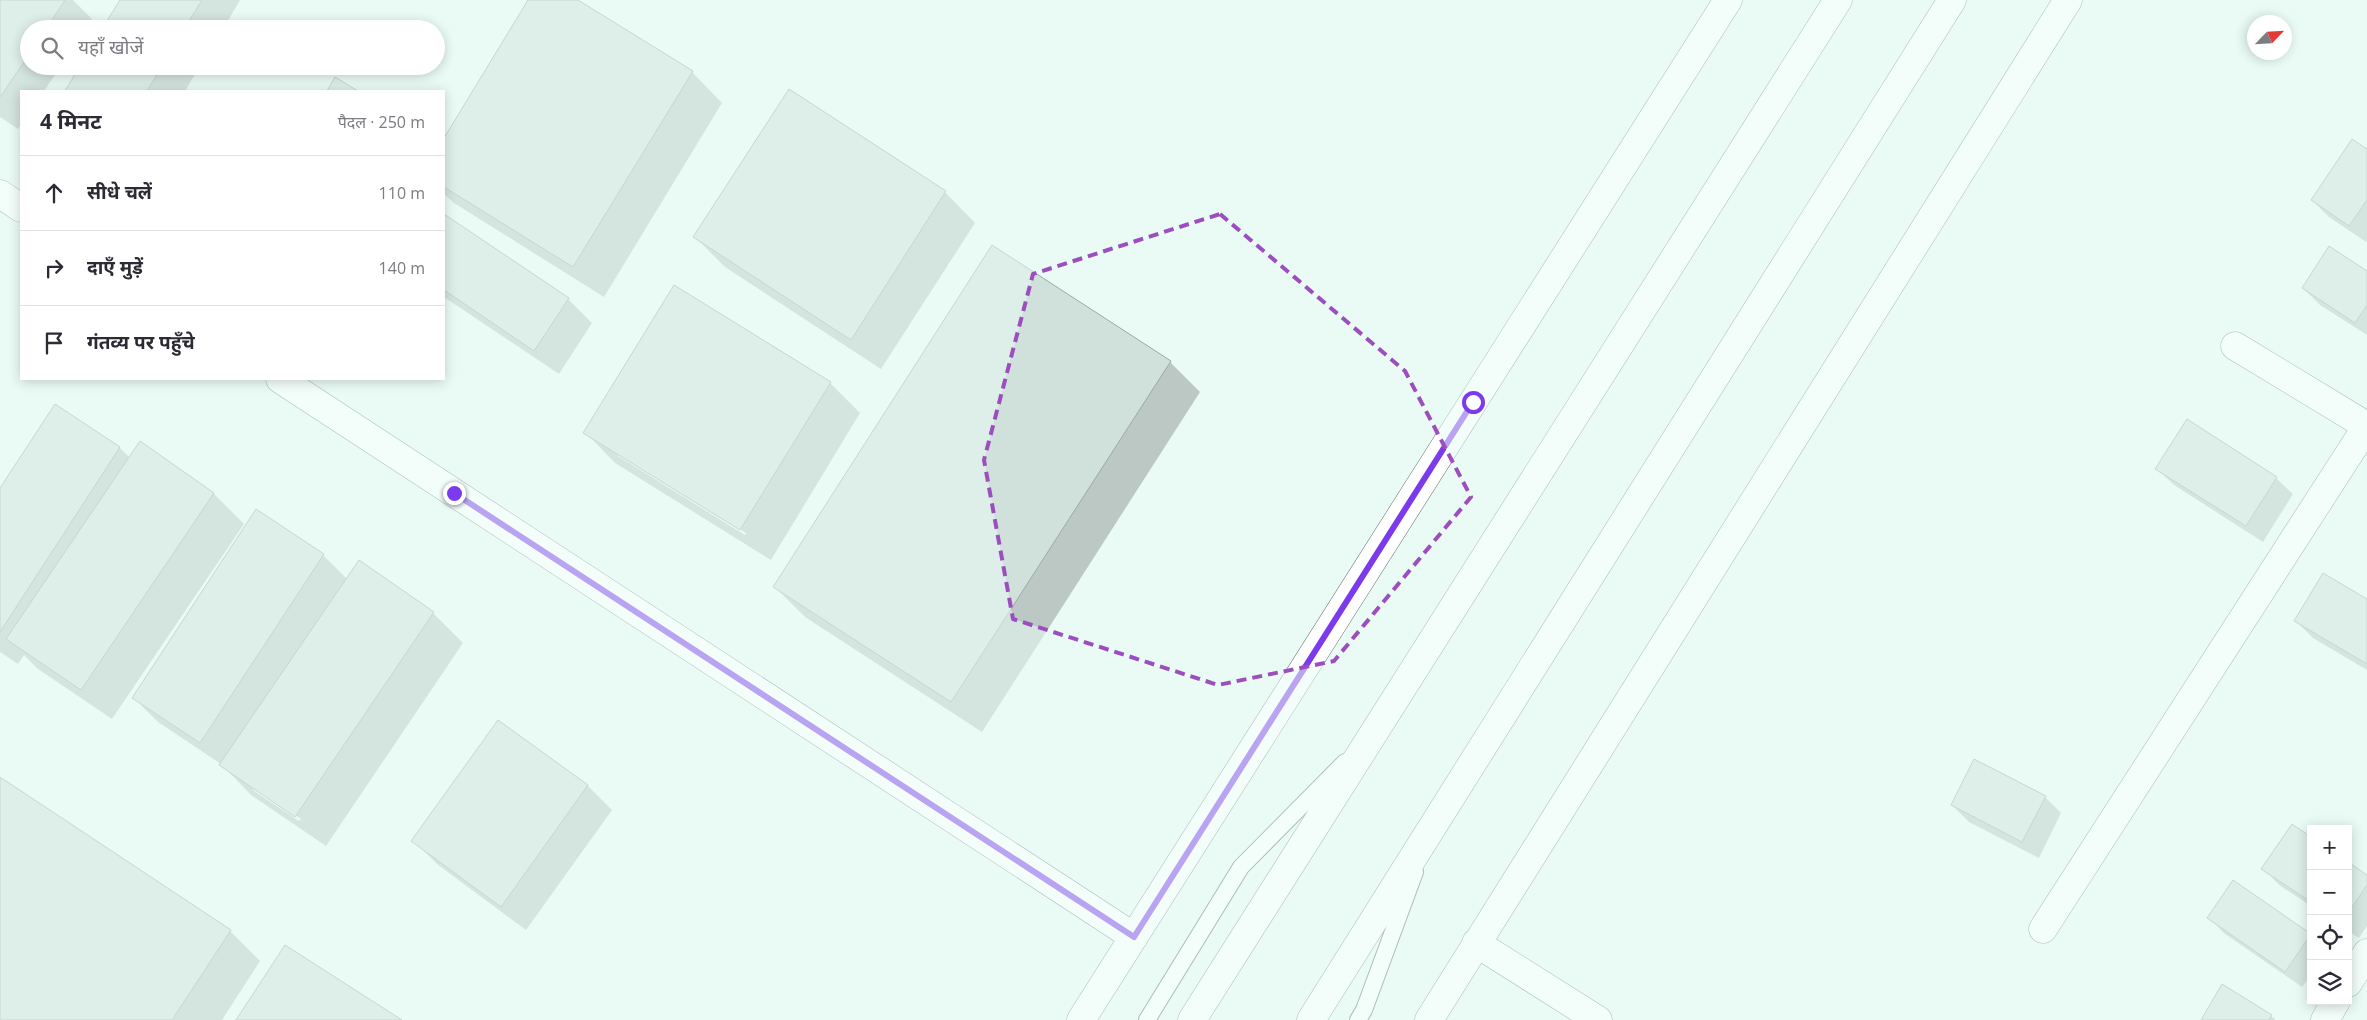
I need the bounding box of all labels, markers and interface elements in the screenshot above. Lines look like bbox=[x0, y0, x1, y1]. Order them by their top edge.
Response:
north arrow bbox=[2247, 15, 2292, 60]
search box bbox=[20, 20, 445, 75]
icon: search bbox=[38, 34, 66, 62]
text: यहाँ खोजें bbox=[78, 34, 144, 60]
text: 4 मिनट bbox=[40, 107, 102, 135]
text: पैदल · 250 m bbox=[338, 111, 425, 133]
icon: ahead bbox=[40, 179, 68, 207]
text: सीधे चलें bbox=[87, 179, 152, 205]
text: 110 m bbox=[379, 182, 425, 204]
icon: right bbox=[40, 254, 68, 282]
text: दाएँ मुड़ें bbox=[87, 254, 143, 280]
text: 140 m bbox=[379, 257, 425, 279]
icon: arrive bbox=[40, 329, 68, 357]
text: गंतव्य पर पहुँचे bbox=[87, 329, 195, 355]
route start bbox=[1462, 391, 1485, 414]
route end bbox=[443, 482, 466, 505]
map controls bbox=[2307, 825, 2352, 1005]
button: + bbox=[2307, 825, 2352, 870]
button: − bbox=[2307, 870, 2352, 915]
button: locate bbox=[2307, 915, 2352, 960]
button: layers bbox=[2307, 960, 2352, 1005]

